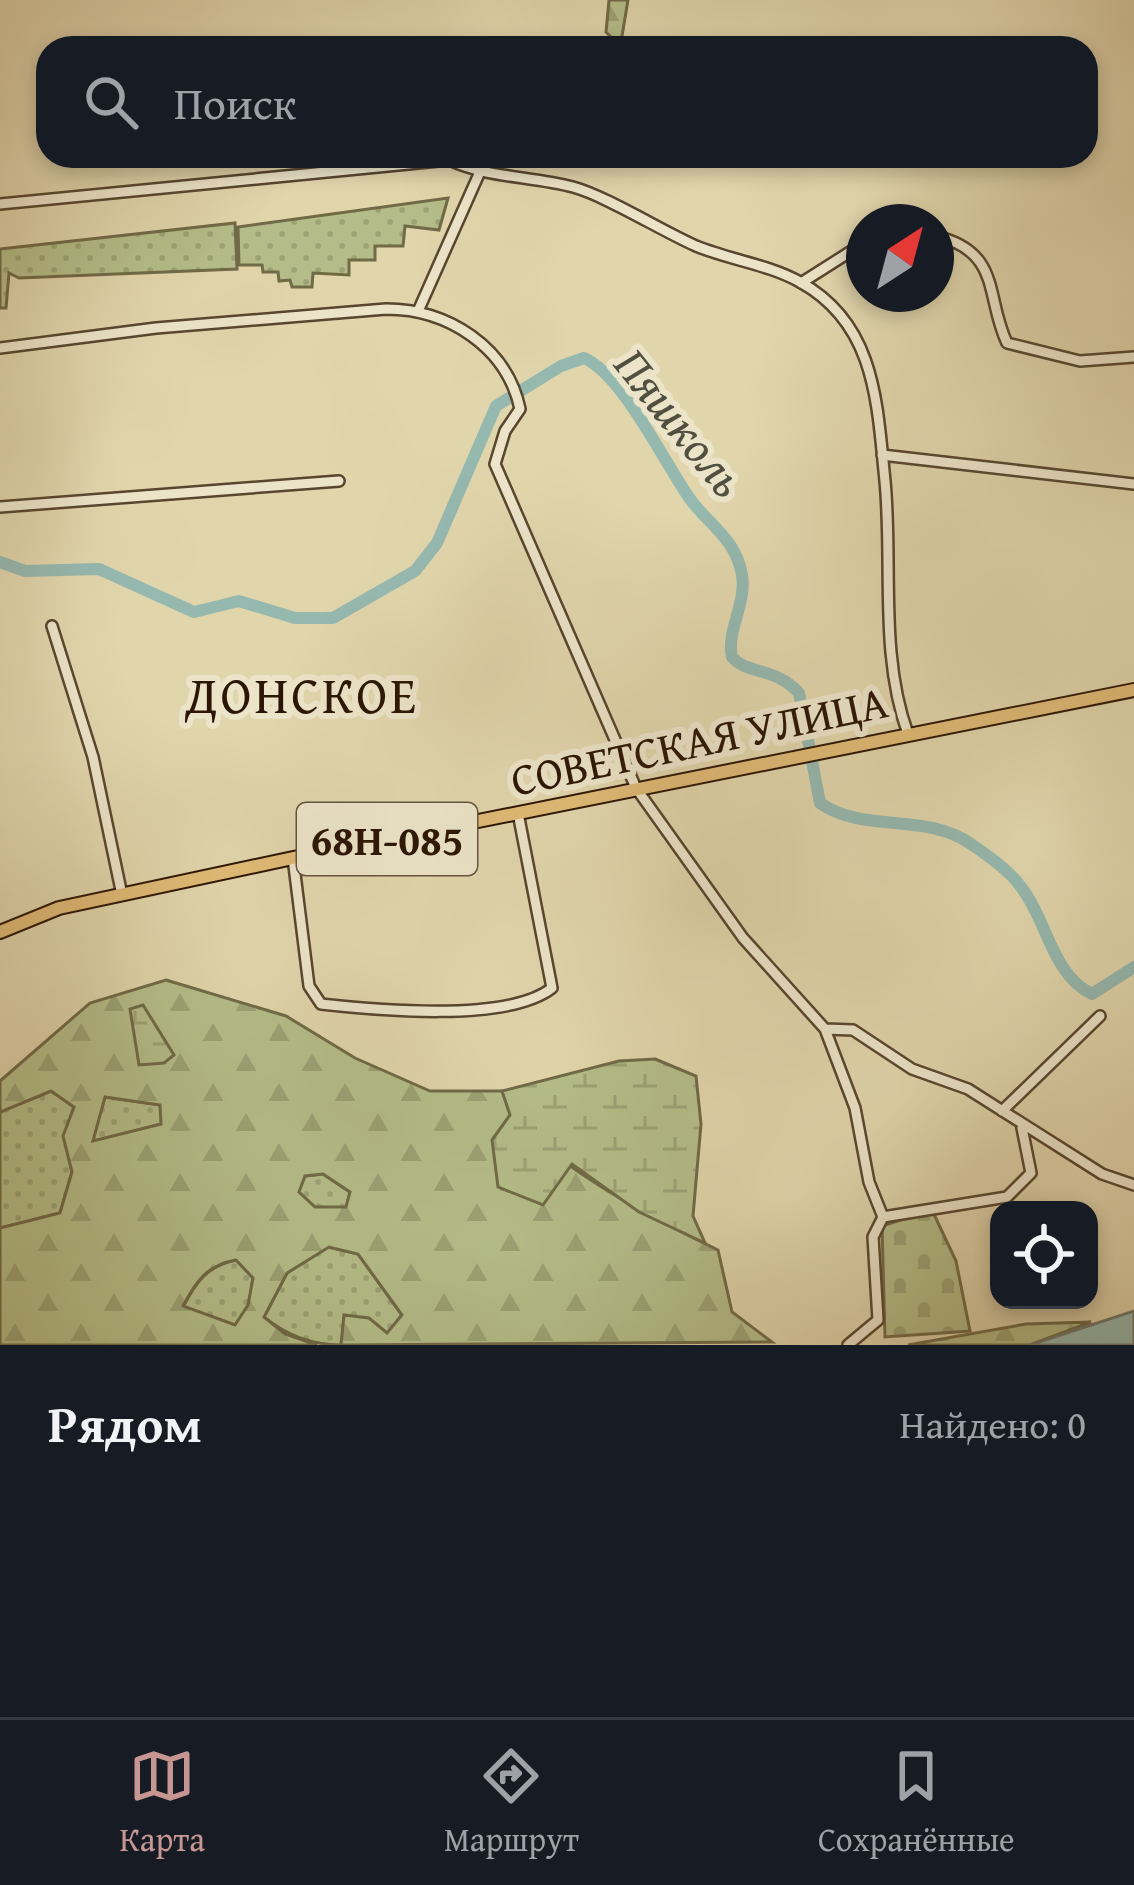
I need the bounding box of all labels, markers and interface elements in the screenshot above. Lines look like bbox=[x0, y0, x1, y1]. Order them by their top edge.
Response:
search box bbox=[36, 36, 1098, 168]
icon: search bbox=[78, 69, 144, 135]
text: Поиск bbox=[174, 70, 296, 135]
north arrow bbox=[846, 204, 954, 312]
water label: Пяшколь bbox=[598, 332, 764, 512]
district label: ДОНСКОЕ bbox=[184, 657, 419, 732]
street label: СОВЕТСКАЯ УЛИЦА bbox=[505, 668, 893, 812]
road number: 68Н-085 bbox=[297, 803, 477, 875]
map controls bbox=[990, 1201, 1098, 1309]
button: locate bbox=[990, 1201, 1098, 1309]
text: Рядом bbox=[48, 1386, 202, 1461]
text: Найдено: 0 bbox=[899, 1395, 1086, 1452]
tab: Карта bbox=[120, 1743, 205, 1863]
tab: Маршрут bbox=[444, 1743, 579, 1863]
tab: Сохранённые bbox=[818, 1743, 1015, 1863]

